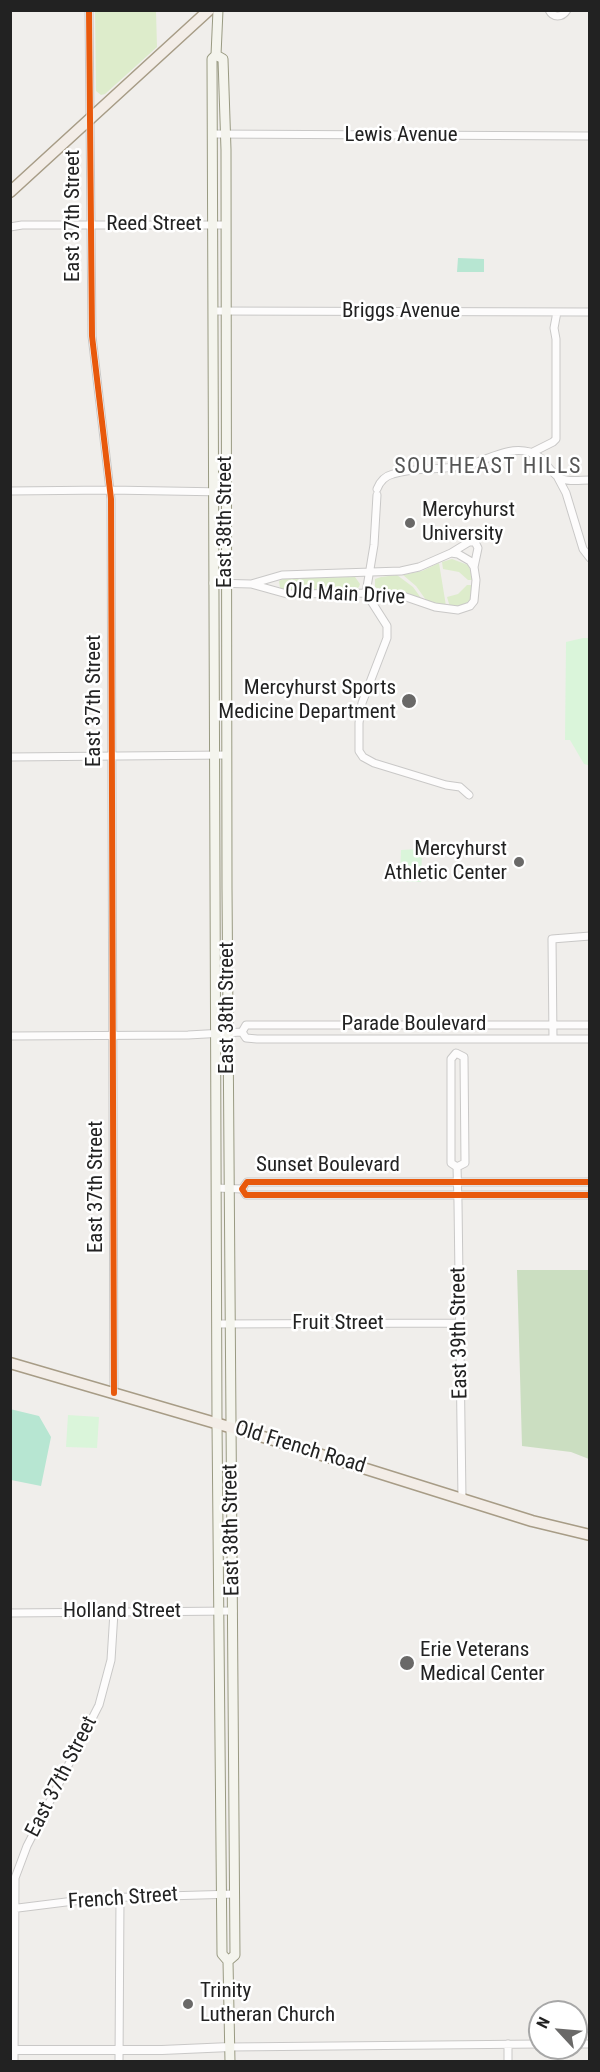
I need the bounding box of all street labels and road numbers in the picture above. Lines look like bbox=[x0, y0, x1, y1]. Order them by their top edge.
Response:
street label: Lewis Avenue bbox=[344, 123, 458, 149]
street label: East 37th Street bbox=[61, 150, 87, 282]
street label: Reed Street bbox=[106, 212, 202, 238]
street label: Briggs Avenue bbox=[342, 299, 460, 325]
street label: East 38th Street bbox=[213, 456, 239, 588]
street label: Old Main Drive bbox=[284, 579, 406, 611]
street label: East 37th Street bbox=[82, 635, 108, 767]
street label: East 38th Street bbox=[215, 942, 241, 1074]
street label: Parade Boulevard bbox=[342, 1012, 486, 1038]
street label: East 37th Street bbox=[84, 1121, 110, 1253]
street label: Sunset Boulevard bbox=[256, 1153, 400, 1179]
street label: East 39th Street bbox=[446, 1267, 474, 1399]
street label: Fruit Street bbox=[292, 1311, 384, 1337]
street label: Old French Road bbox=[231, 1416, 369, 1480]
street label: East 38th Street bbox=[218, 1464, 246, 1596]
street label: Holland Street bbox=[63, 1599, 181, 1625]
street label: East 37th Street bbox=[21, 1712, 103, 1842]
street label: French Street bbox=[67, 1883, 179, 1915]

